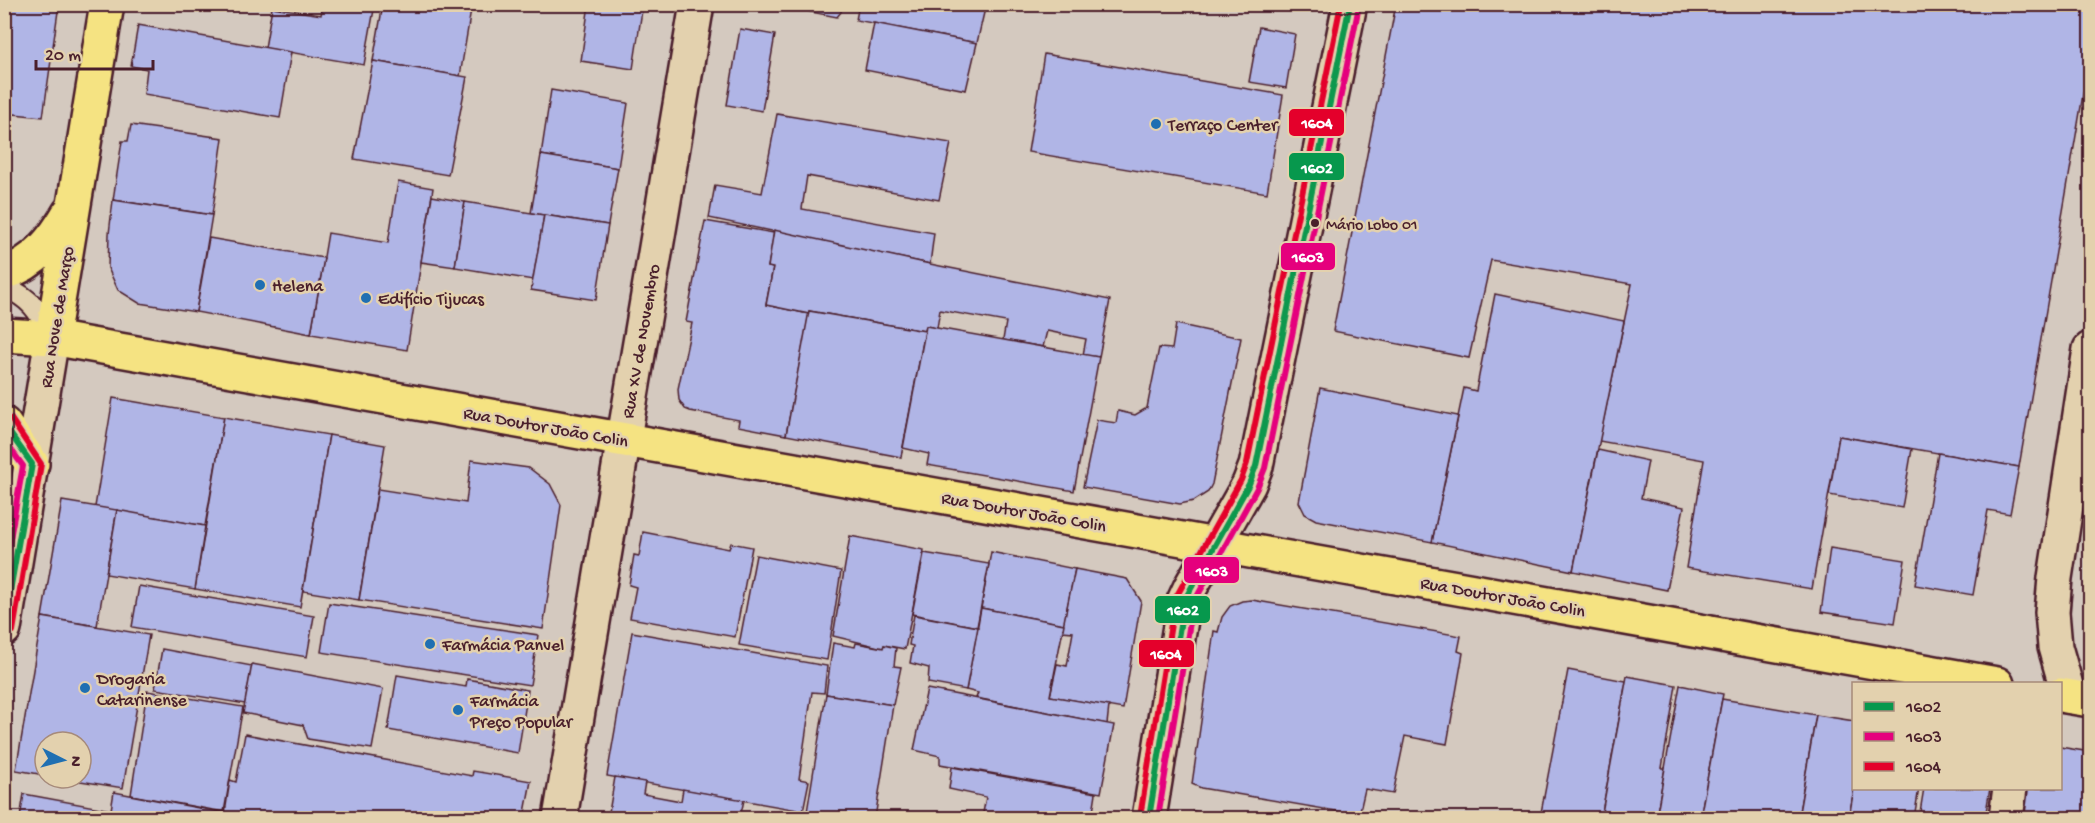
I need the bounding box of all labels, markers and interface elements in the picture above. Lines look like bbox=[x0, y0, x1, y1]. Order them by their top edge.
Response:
scale bar bbox=[36, 33, 153, 71]
text: 20 m bbox=[45, 46, 81, 67]
line badge: 1604 bbox=[1288, 108, 1345, 137]
place label: Terraço Center bbox=[1167, 116, 1279, 137]
text: 1604 bbox=[1300, 116, 1333, 135]
marker: Terraço Center bbox=[1149, 117, 1163, 131]
line badge: 1602 bbox=[1288, 152, 1345, 181]
text: 1602 bbox=[1300, 161, 1333, 180]
marker: Mário Lobo 01 bbox=[1309, 217, 1321, 229]
place label: Mário Lobo 01 bbox=[1326, 217, 1417, 236]
line badge: 1603 bbox=[1280, 242, 1336, 271]
street label: Rua Nove de Março bbox=[37, 245, 80, 390]
text: 1603 bbox=[1291, 250, 1324, 269]
street label: Rua XV de Novembro bbox=[619, 263, 666, 420]
place label: Helena bbox=[272, 277, 324, 298]
marker: Helena bbox=[253, 278, 267, 292]
place label: Edifício Tijucas bbox=[378, 290, 485, 311]
marker: Edifício Tijucas bbox=[359, 291, 373, 305]
street label: Rua Doutor João Colin bbox=[462, 404, 630, 453]
street label: Rua Doutor João Colin bbox=[940, 489, 1108, 538]
line badge: 1603 bbox=[1183, 556, 1240, 584]
text: 1603 bbox=[1195, 564, 1228, 583]
street label: Rua Doutor João Colin bbox=[1419, 574, 1587, 623]
line badge: 1602 bbox=[1154, 595, 1211, 624]
text: 1602 bbox=[1166, 603, 1199, 622]
place label: Farmácia Panvel bbox=[441, 636, 564, 657]
marker: Farmácia Panvel bbox=[423, 637, 437, 651]
line badge: 1604 bbox=[1138, 639, 1195, 668]
text: 1604 bbox=[1149, 647, 1182, 666]
place label: Drogaria Catarinense bbox=[96, 670, 187, 712]
marker: Drogaria Catarinense bbox=[78, 681, 92, 695]
legend bbox=[1852, 682, 2062, 790]
place label: Farmácia Preço Popular bbox=[469, 692, 574, 734]
text: 1602 bbox=[1905, 698, 1942, 719]
marker: Farmácia Preço Popular bbox=[451, 703, 465, 717]
text: 1603 bbox=[1905, 728, 1942, 749]
north arrow bbox=[33, 730, 93, 790]
text: N bbox=[64, 755, 84, 768]
text: 1604 bbox=[1905, 758, 1942, 779]

